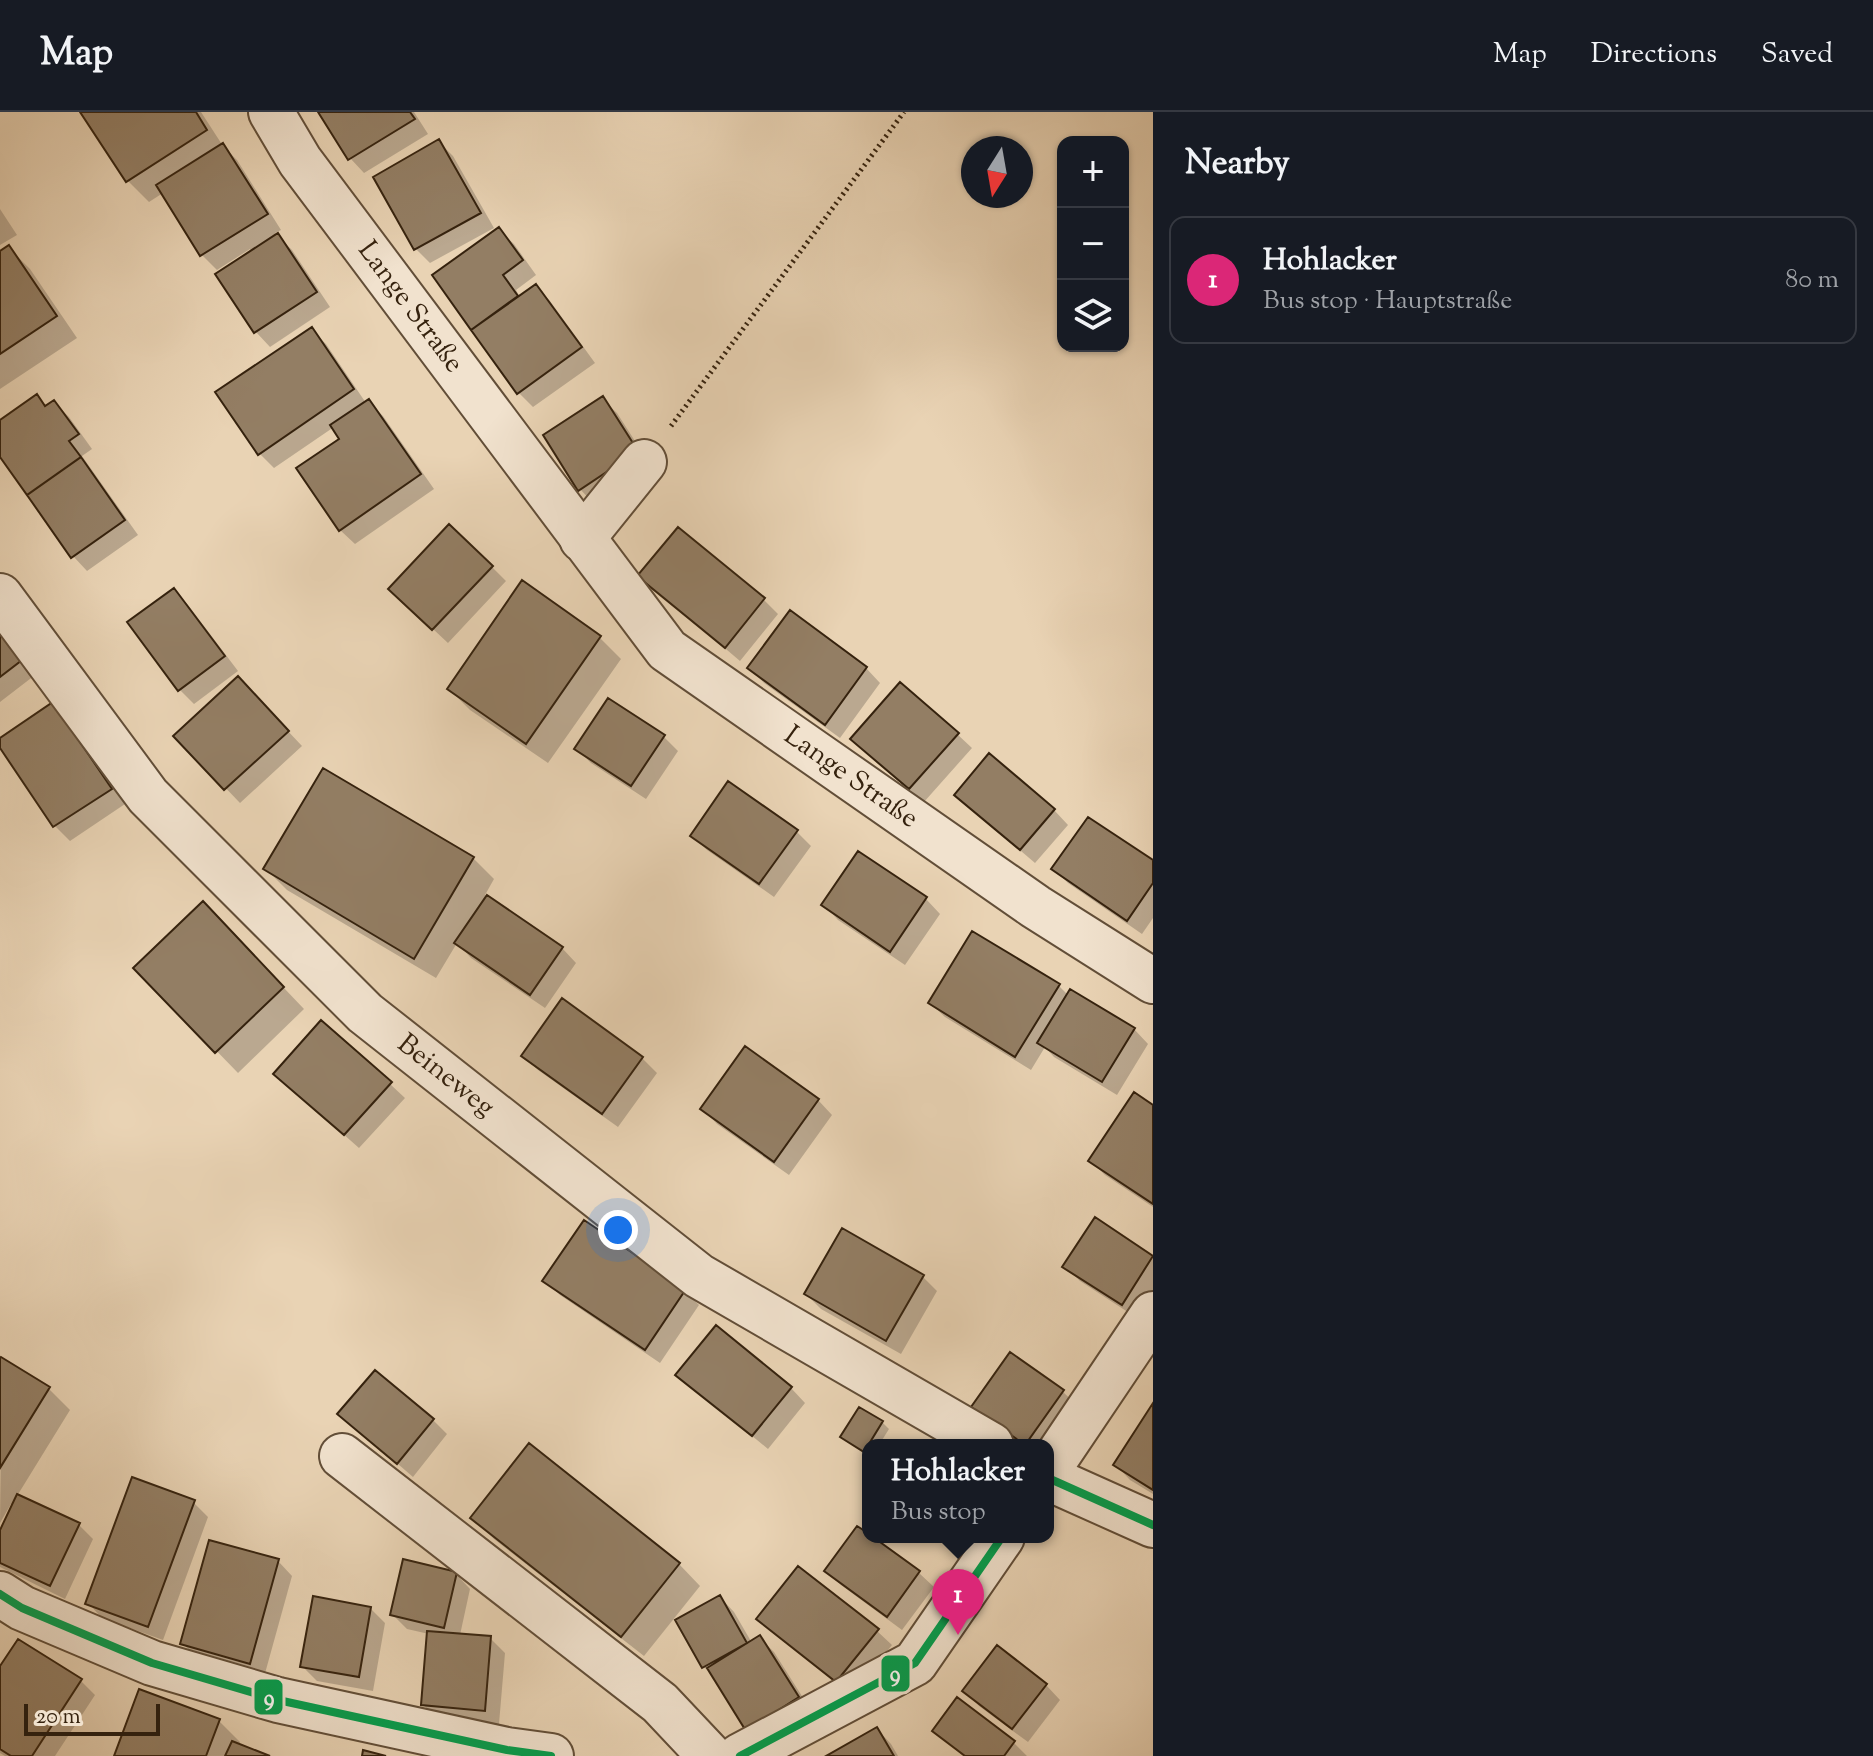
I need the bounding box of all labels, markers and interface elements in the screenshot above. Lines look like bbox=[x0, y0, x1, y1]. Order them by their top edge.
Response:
text: Map bbox=[40, 28, 113, 82]
text: Map bbox=[1493, 35, 1547, 75]
text: Directions bbox=[1591, 35, 1717, 75]
text: Saved bbox=[1761, 35, 1833, 75]
north arrow bbox=[961, 136, 1033, 208]
map controls bbox=[1057, 136, 1129, 352]
button: + bbox=[1057, 136, 1129, 208]
text: Nearby bbox=[1185, 140, 1290, 189]
button: − bbox=[1057, 208, 1129, 280]
street label: Lange Straße bbox=[347, 233, 473, 382]
text: Hohlacker bbox=[1263, 240, 1397, 283]
text: 1 bbox=[1209, 262, 1217, 299]
text: 80 m bbox=[1785, 262, 1839, 299]
button: layers bbox=[1057, 280, 1129, 352]
text: Bus stop · Hauptstraße bbox=[1263, 283, 1512, 320]
street label: Lange Straße bbox=[775, 717, 926, 839]
street label: Beineweg bbox=[388, 1025, 503, 1127]
your location bbox=[598, 1210, 638, 1250]
popup bbox=[862, 1439, 1054, 1543]
text: Hohlacker bbox=[891, 1451, 1025, 1494]
text: Bus stop bbox=[891, 1494, 986, 1531]
pin: 1 bbox=[932, 1569, 984, 1635]
line badge: 9 bbox=[880, 1654, 911, 1693]
text: 9 bbox=[890, 1660, 901, 1692]
line badge: 9 bbox=[253, 1678, 284, 1716]
text: 9 bbox=[264, 1684, 275, 1716]
scale bar bbox=[24, 1700, 160, 1736]
text: 20 m bbox=[36, 1702, 81, 1734]

